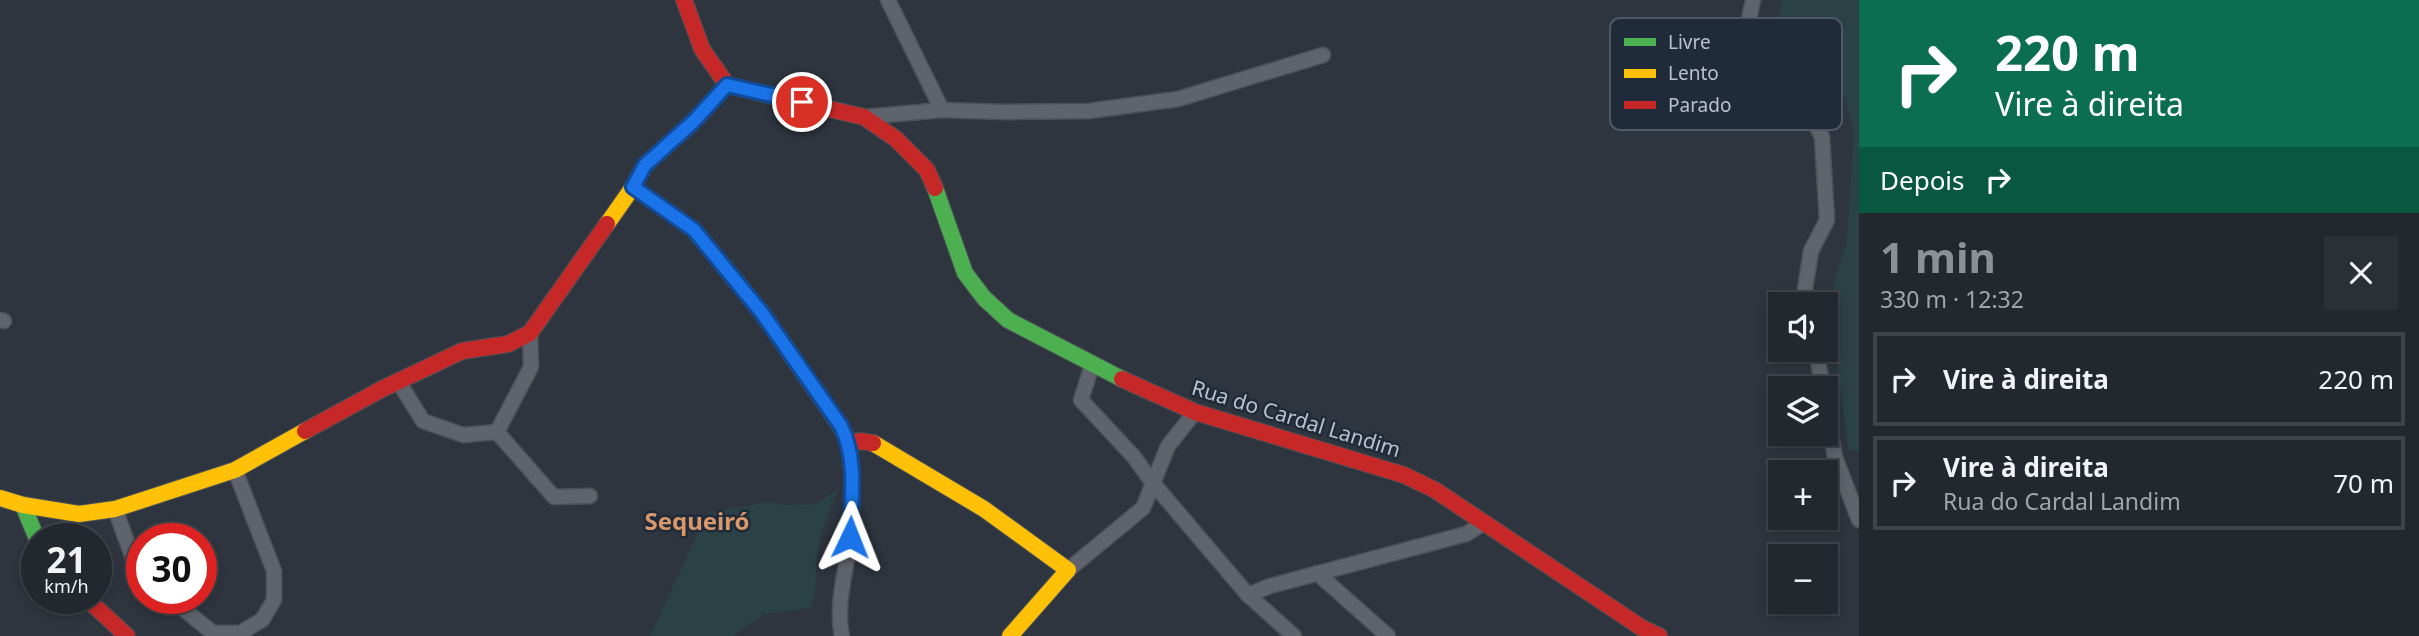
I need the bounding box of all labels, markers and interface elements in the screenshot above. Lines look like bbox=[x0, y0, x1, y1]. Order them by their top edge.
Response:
legend bbox=[1610, 18, 1842, 130]
text: 220 m bbox=[1995, 19, 2140, 85]
icon: right bbox=[1880, 28, 1971, 119]
text: Livre bbox=[1668, 29, 1711, 55]
text: Lento bbox=[1668, 60, 1719, 86]
pin bbox=[772, 72, 832, 132]
text: Vire à direita bbox=[1995, 82, 2184, 125]
icon: arrive bbox=[783, 83, 821, 121]
text: Parado bbox=[1668, 92, 1731, 118]
icon: right bbox=[1979, 161, 2017, 199]
text: Depois bbox=[1880, 162, 1965, 198]
text: 1 min bbox=[1880, 228, 1996, 285]
button: close bbox=[2324, 236, 2398, 310]
text: 330 m · 12:32 bbox=[1880, 283, 2024, 315]
map controls bbox=[1768, 292, 1838, 614]
button: sound bbox=[1768, 292, 1838, 362]
icon: right bbox=[1884, 360, 1922, 398]
text: Vire à direita bbox=[1943, 361, 2109, 397]
text: 220 m bbox=[2318, 361, 2394, 397]
street label: Rua do Cardal Landim bbox=[1188, 373, 1404, 463]
button: layers bbox=[1768, 376, 1838, 446]
text: Vire à direita bbox=[1943, 449, 2109, 485]
button: + bbox=[1768, 460, 1838, 530]
icon: right bbox=[1884, 464, 1922, 502]
text: 70 m bbox=[2333, 465, 2394, 501]
text: Rua do Cardal Landim bbox=[1943, 485, 2181, 517]
position arrow bbox=[813, 500, 887, 574]
district label: Sequeiró bbox=[644, 504, 750, 537]
speed limit sign: 30 bbox=[126, 523, 217, 614]
text: 21 bbox=[46, 536, 87, 583]
button: − bbox=[1768, 544, 1838, 614]
text: km/h bbox=[44, 574, 89, 598]

